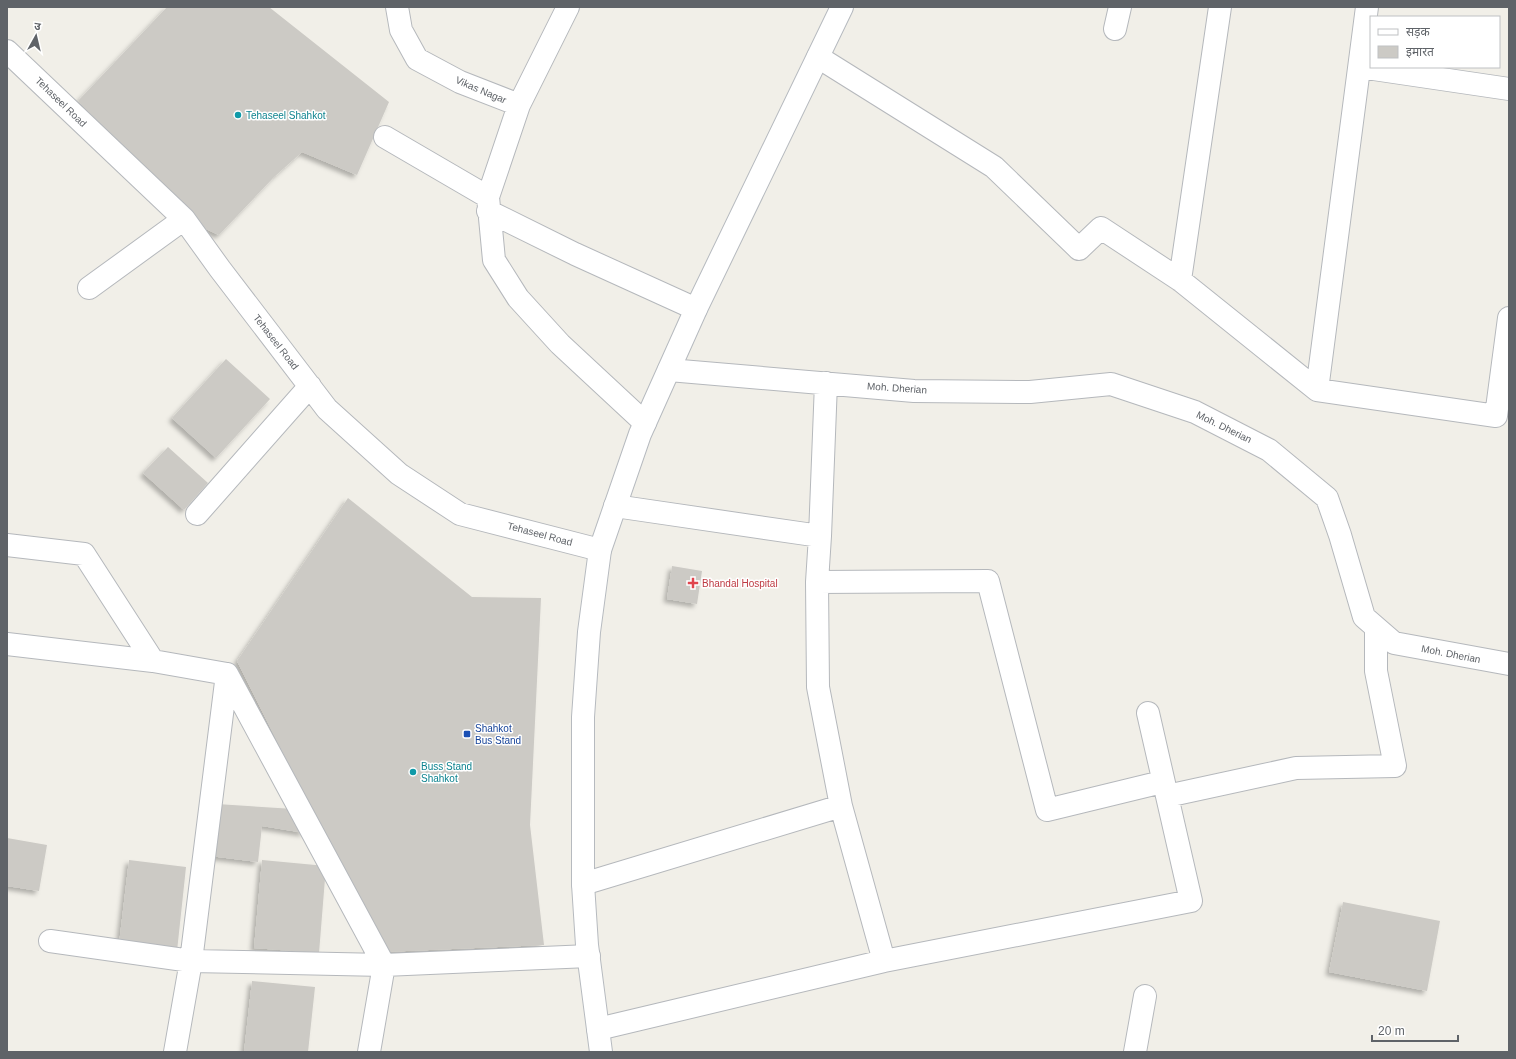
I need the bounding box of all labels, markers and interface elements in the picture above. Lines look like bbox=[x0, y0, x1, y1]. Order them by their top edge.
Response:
north arrow bbox=[16, 16, 56, 56]
legend bbox=[1370, 16, 1500, 68]
text: उ bbox=[33, 20, 42, 33]
text: सड़क bbox=[1406, 25, 1431, 39]
text: इमारत bbox=[1406, 45, 1435, 59]
street label: Vikas Nagar bbox=[454, 74, 509, 106]
street label: Tehaseel Road bbox=[33, 75, 89, 129]
marker: Tehaseel Shahkot bbox=[233, 110, 243, 120]
place label: Tehaseel Shahkot bbox=[246, 110, 326, 121]
street label: Tehaseel Road bbox=[251, 312, 301, 372]
street label: Moh. Dherian bbox=[867, 380, 927, 396]
street label: Moh. Dherian bbox=[1195, 409, 1253, 445]
street label: Tehaseel Road bbox=[506, 520, 574, 548]
marker: Bhandal Hospital bbox=[687, 577, 699, 589]
place label: Bhandal Hospital bbox=[702, 578, 778, 589]
street label: Moh. Dherian bbox=[1420, 643, 1482, 665]
place label: Shahkot Bus Stand bbox=[475, 723, 521, 746]
marker: Shahkot Bus Stand bbox=[462, 729, 472, 739]
place label: Buss Stand Shahkot bbox=[421, 761, 472, 784]
marker: Buss Stand Shahkot bbox=[408, 767, 418, 777]
scale bar bbox=[1372, 1017, 1458, 1043]
text: 20 m bbox=[1378, 1024, 1405, 1038]

